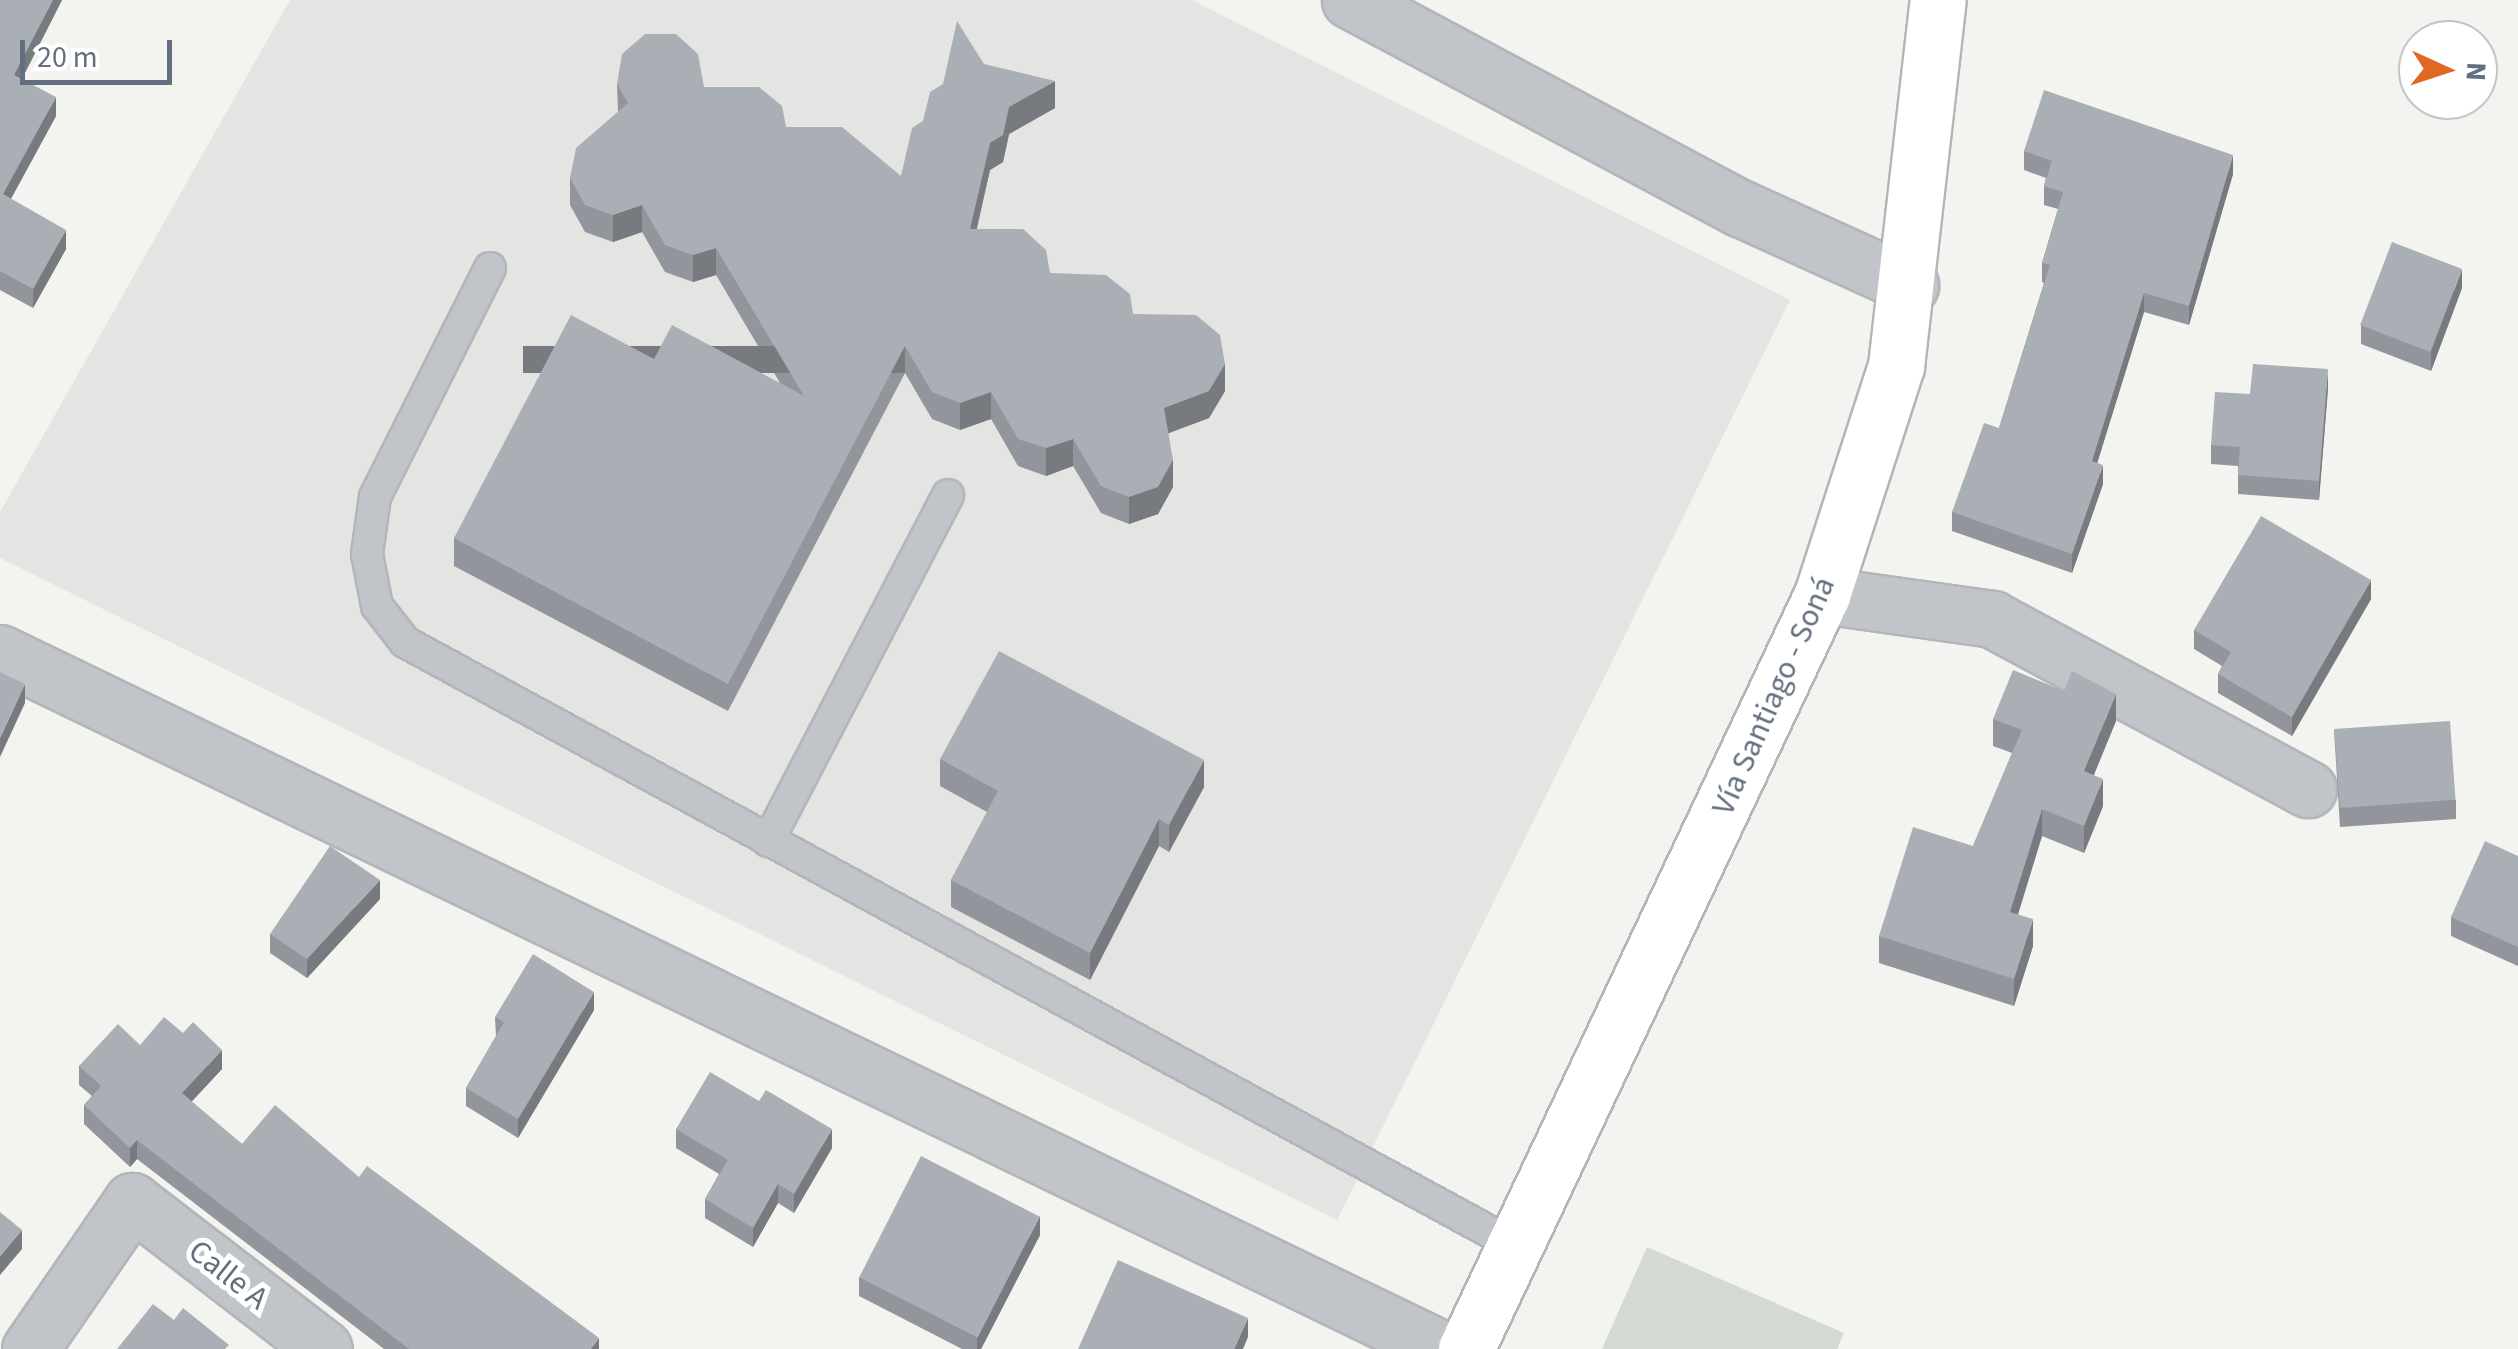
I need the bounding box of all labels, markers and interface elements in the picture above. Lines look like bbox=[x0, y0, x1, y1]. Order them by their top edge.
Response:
scale bar bbox=[25, 20, 178, 82]
north arrow bbox=[2398, 20, 2498, 120]
text: 20 m bbox=[37, 36, 98, 79]
text: N bbox=[2456, 61, 2496, 82]
street label: Vía Santiago - Soná bbox=[1704, 571, 1844, 821]
street label: Calle A bbox=[181, 1232, 275, 1318]

